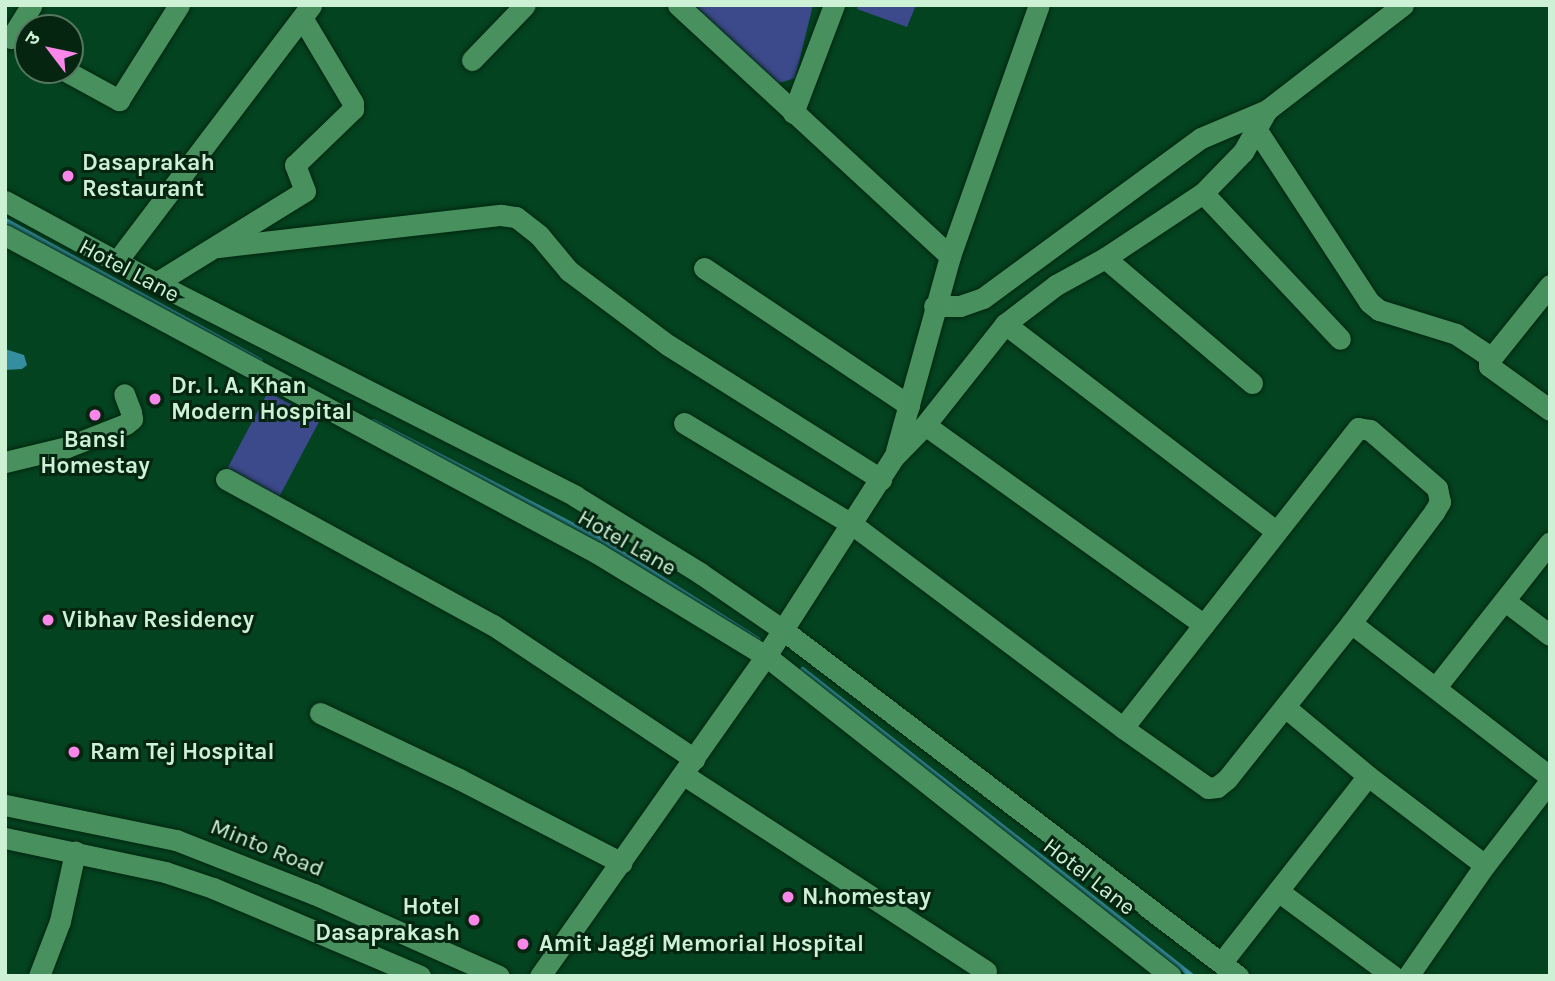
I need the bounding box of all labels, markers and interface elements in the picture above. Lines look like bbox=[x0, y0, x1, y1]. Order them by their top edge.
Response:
north arrow bbox=[14, 14, 84, 84]
text: उ bbox=[21, 28, 45, 49]
place label: Dasaprakah Restaurant bbox=[82, 149, 215, 203]
marker: Dasaprakah Restaurant bbox=[60, 168, 76, 184]
street label: Hotel Lane bbox=[74, 233, 184, 309]
place label: Dr. I. A. Khan Modern Hospital bbox=[171, 372, 352, 426]
marker: Dr. I. A. Khan Modern Hospital bbox=[145, 389, 165, 409]
marker: Bansi Homestay bbox=[87, 407, 103, 423]
place label: Bansi Homestay bbox=[40, 426, 150, 480]
street label: Hotel Lane bbox=[573, 504, 681, 582]
place label: Vibhav Residency bbox=[62, 606, 254, 634]
marker: Vibhav Residency bbox=[40, 612, 56, 628]
place label: Ram Tej Hospital bbox=[90, 738, 274, 766]
marker: Ram Tej Hospital bbox=[64, 742, 84, 762]
street label: Minto Road bbox=[206, 813, 328, 883]
street label: Hotel Lane bbox=[1037, 832, 1141, 922]
place label: N.homestay bbox=[802, 883, 931, 911]
marker: N.homestay bbox=[780, 889, 796, 905]
place label: Hotel Dasaprakash bbox=[315, 893, 460, 947]
marker: Hotel Dasaprakash bbox=[466, 912, 482, 928]
place label: Amit Jaggi Memorial Hospital bbox=[539, 930, 864, 958]
marker: Amit Jaggi Memorial Hospital bbox=[513, 934, 533, 954]

